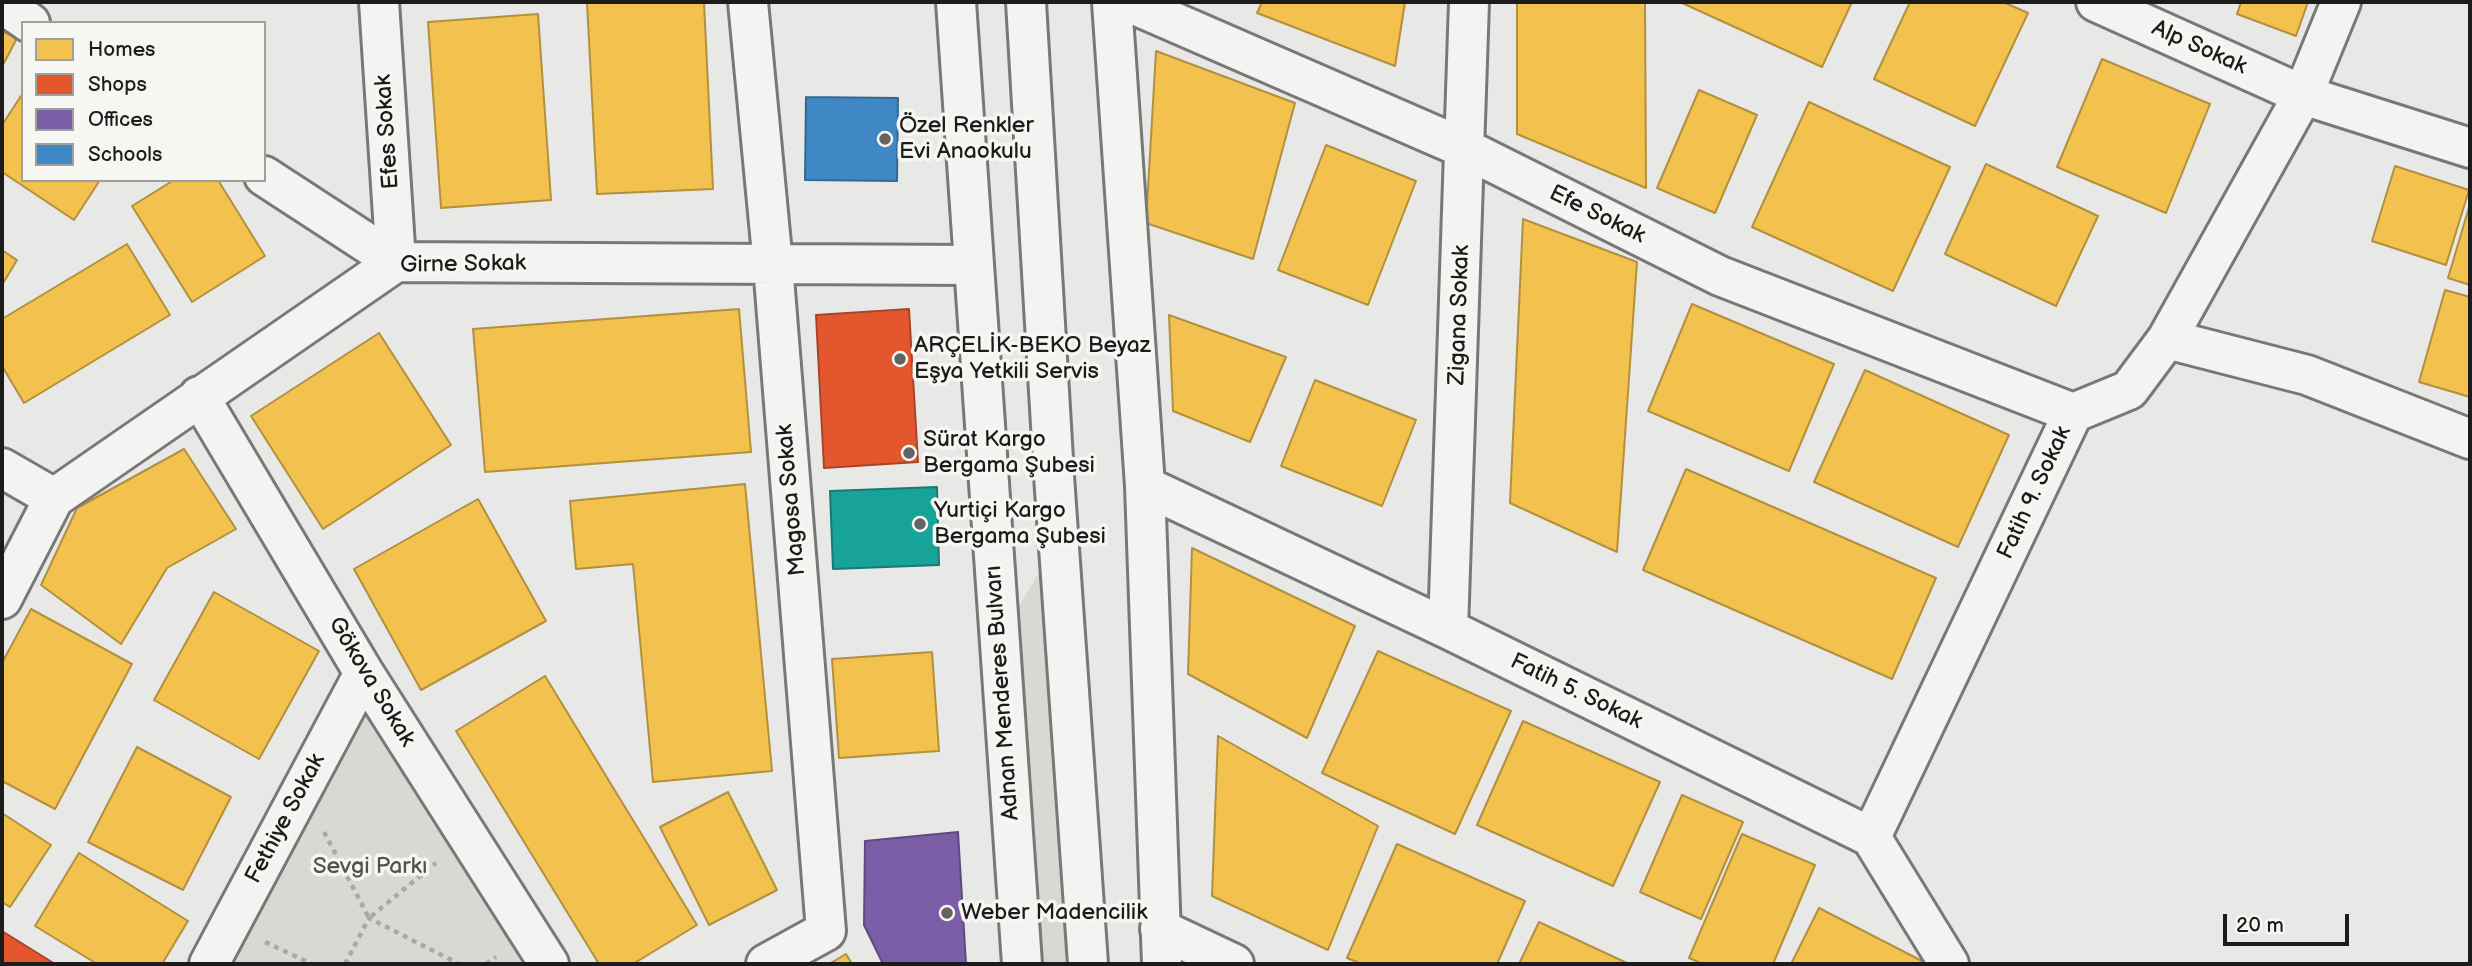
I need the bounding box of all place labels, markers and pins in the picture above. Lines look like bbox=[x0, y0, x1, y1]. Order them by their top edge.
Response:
place label: Özel Renkler Evi Anaokulu bbox=[899, 112, 1034, 166]
marker: Özel Renkler Evi Anaokulu bbox=[877, 131, 893, 147]
place label: ARÇELİK-BEKO Beyaz Eşya Yetkili Servis bbox=[914, 332, 1151, 386]
marker: ARÇELİK-BEKO Beyaz Eşya Yetkili Servis bbox=[892, 351, 908, 367]
place label: Sürat Kargo Bergama Şubesi bbox=[923, 426, 1095, 480]
marker: Sürat Kargo Bergama Şubesi bbox=[901, 445, 917, 461]
place label: Yurtiçi Kargo Bergama Şubesi bbox=[934, 497, 1106, 551]
marker: Yurtiçi Kargo Bergama Şubesi bbox=[912, 516, 928, 532]
place label: Weber Madencilik bbox=[961, 899, 1147, 927]
marker: Weber Madencilik bbox=[939, 905, 955, 921]

